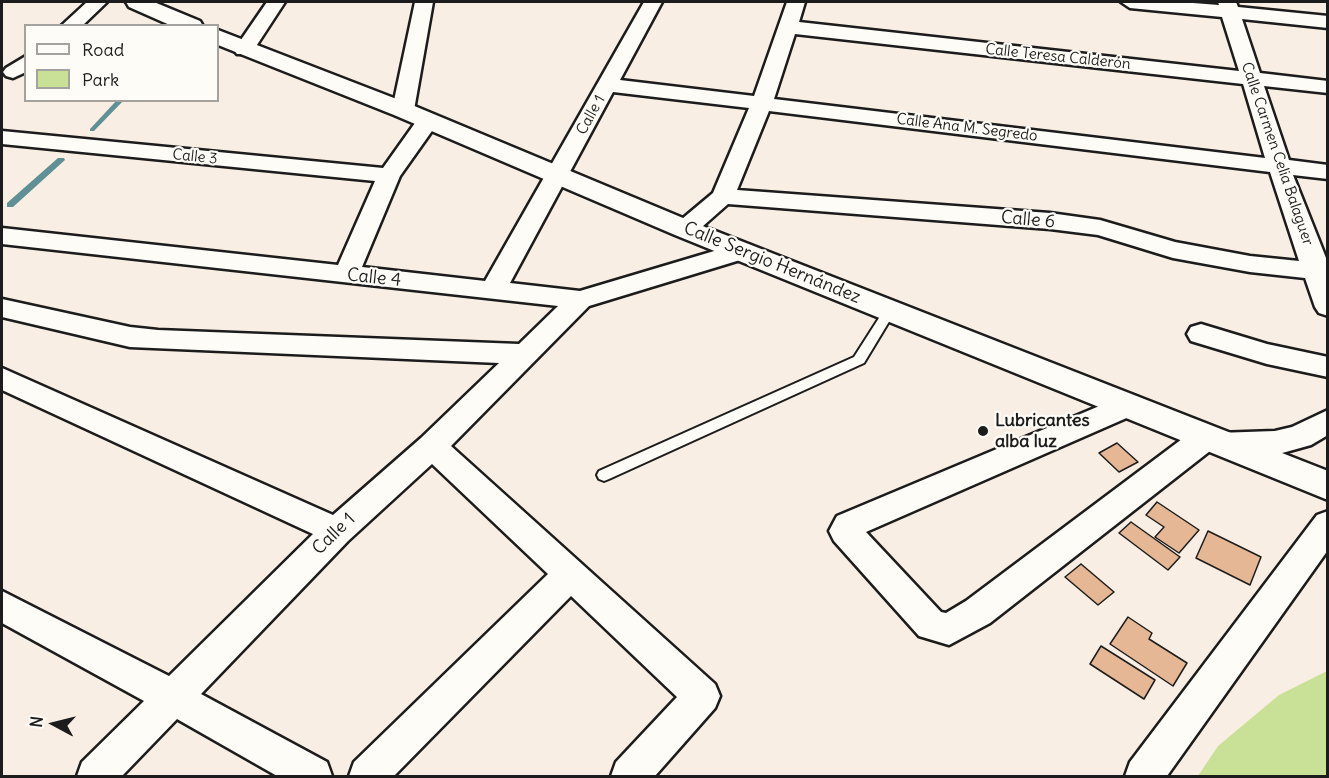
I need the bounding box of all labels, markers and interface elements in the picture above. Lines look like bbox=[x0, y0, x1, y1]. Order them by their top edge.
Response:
legend bbox=[24, 24, 219, 102]
text: Road bbox=[82, 38, 124, 61]
street label: Calle Teresa Calderón bbox=[985, 40, 1131, 74]
street label: Calle Carmen Celia Balaguer bbox=[1237, 60, 1317, 248]
text: Park bbox=[82, 68, 119, 91]
street label: Calle 1 bbox=[573, 92, 609, 138]
street label: Calle Ana M. Segredo bbox=[896, 110, 1038, 146]
street label: Calle 3 bbox=[172, 146, 218, 168]
street label: Calle 6 bbox=[1000, 207, 1056, 233]
street label: Calle Sergio Hernández bbox=[680, 218, 864, 308]
street label: Calle 4 bbox=[346, 264, 402, 292]
place label: Lubricantes alba luz bbox=[995, 410, 1090, 452]
marker: Lubricantes alba luz bbox=[976, 424, 990, 438]
street label: Calle 1 bbox=[308, 508, 360, 560]
north arrow bbox=[24, 694, 84, 754]
text: N bbox=[26, 715, 47, 729]

